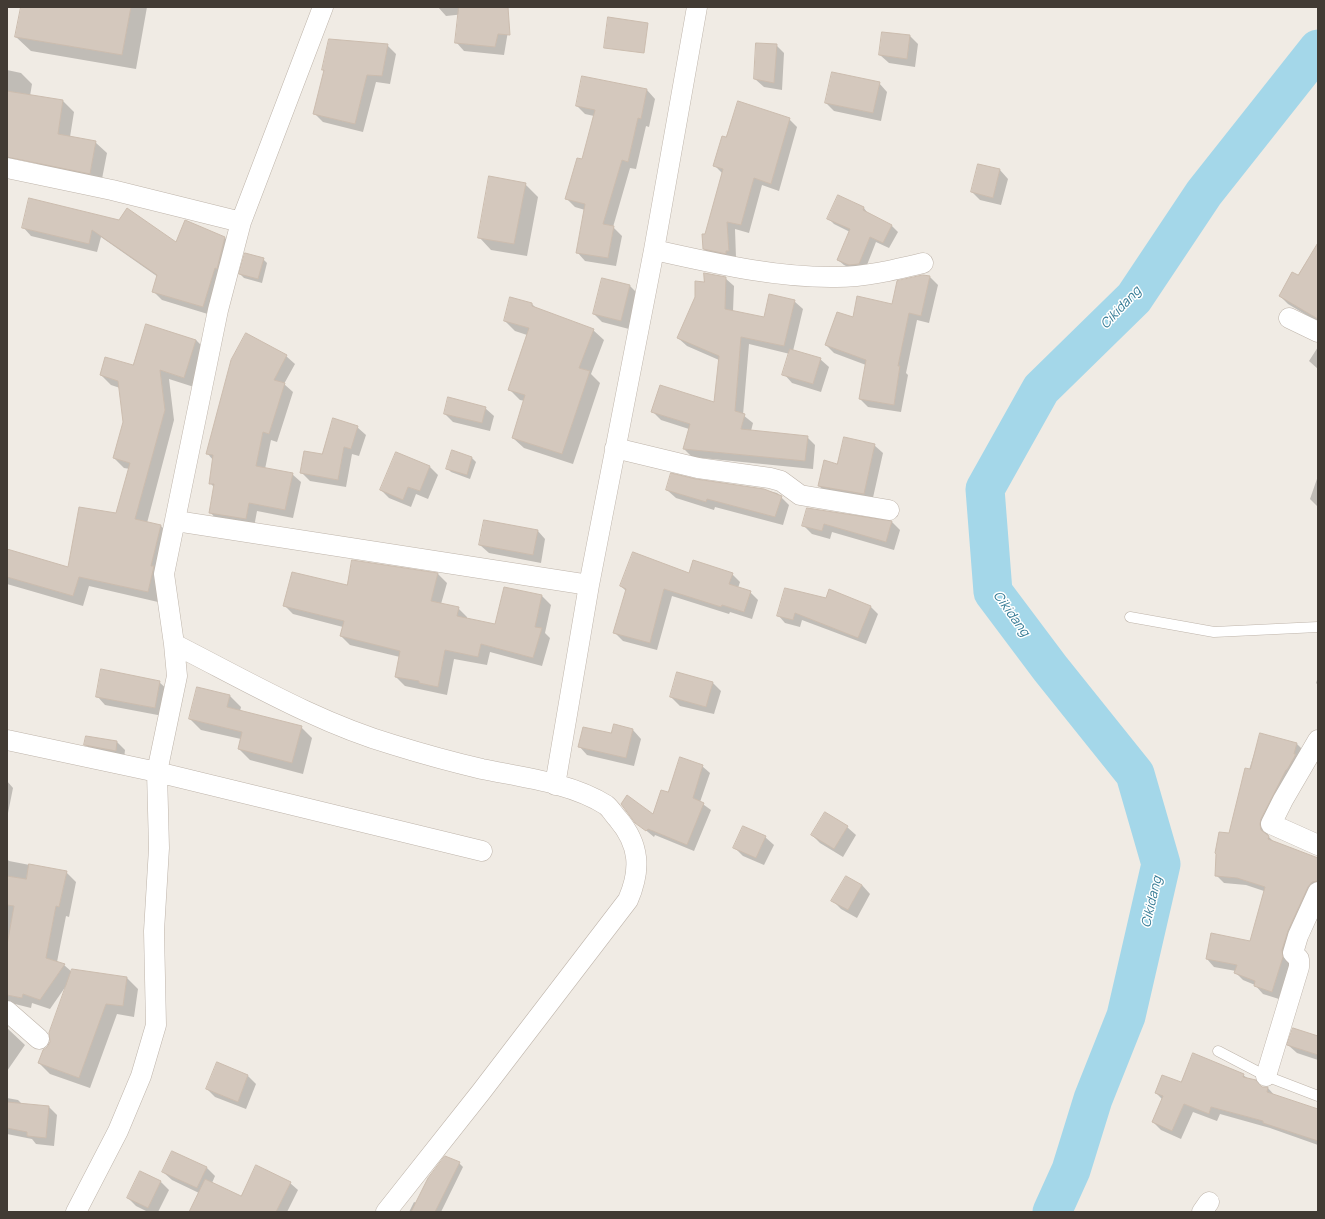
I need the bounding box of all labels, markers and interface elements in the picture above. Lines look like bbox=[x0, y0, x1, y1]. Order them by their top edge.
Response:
water label: Cikidang bbox=[1098, 284, 1144, 332]
water label: Cikidang bbox=[989, 588, 1033, 640]
water label: Cikidang bbox=[1139, 875, 1165, 929]

